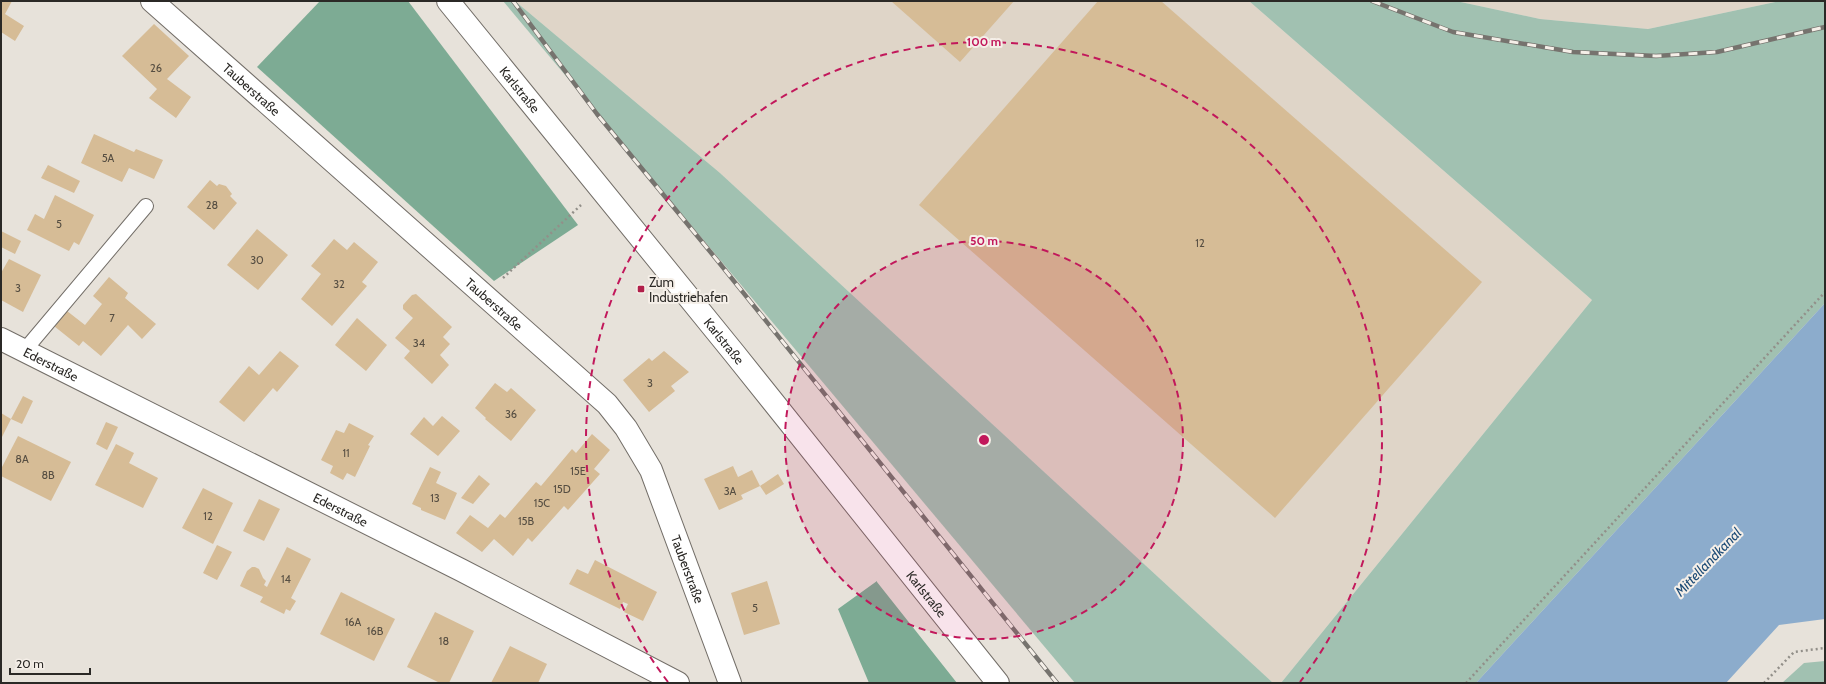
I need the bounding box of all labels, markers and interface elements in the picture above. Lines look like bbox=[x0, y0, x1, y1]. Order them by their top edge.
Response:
text: 100 m bbox=[967, 34, 1001, 49]
street label: Tauberstraße bbox=[220, 60, 284, 119]
house number: 26 bbox=[150, 61, 162, 75]
street label: Karlstraße bbox=[496, 63, 544, 116]
house number: 5A bbox=[102, 151, 115, 165]
house number: 28 bbox=[206, 198, 218, 212]
house number: 5 bbox=[56, 217, 62, 231]
text: 50 m bbox=[970, 233, 998, 248]
house number: 12 bbox=[1195, 236, 1205, 250]
house number: 30 bbox=[250, 253, 264, 267]
street label: Tauberstraße bbox=[462, 274, 526, 334]
place label: Zum Industriehafen bbox=[649, 274, 728, 305]
house number: 32 bbox=[333, 277, 345, 291]
house number: 3 bbox=[15, 281, 21, 295]
marker: Zum Industriehafen bbox=[636, 284, 646, 294]
house number: 7 bbox=[109, 311, 115, 325]
street label: Karlstraße bbox=[701, 315, 748, 368]
house number: 34 bbox=[413, 336, 426, 350]
street label: Ederstraße bbox=[21, 344, 81, 385]
house number: 3 bbox=[647, 376, 653, 390]
house number: 36 bbox=[505, 407, 517, 421]
centre of rings bbox=[977, 433, 991, 447]
house number: 11 bbox=[342, 446, 350, 460]
house number: 8A bbox=[15, 452, 29, 466]
house number: 15E bbox=[570, 464, 586, 478]
house number: 8B bbox=[41, 468, 55, 482]
house number: 15D bbox=[553, 482, 571, 496]
house number: 3A bbox=[724, 484, 737, 498]
street label: Ederstraße bbox=[311, 489, 371, 530]
house number: 13 bbox=[430, 491, 440, 505]
house number: 15C bbox=[534, 496, 550, 510]
house number: 12 bbox=[203, 509, 213, 523]
house number: 15B bbox=[518, 514, 534, 528]
water label: Mittellandkanal bbox=[1670, 523, 1746, 601]
street label: Tauberstraße bbox=[668, 533, 708, 606]
street label: Karlstraße bbox=[903, 567, 950, 621]
house number: 14 bbox=[281, 572, 292, 586]
house number: 5 bbox=[752, 601, 758, 615]
house number: 16A bbox=[345, 615, 362, 629]
house number: 16B bbox=[367, 624, 384, 638]
house number: 18 bbox=[439, 634, 449, 648]
scale bar bbox=[10, 650, 90, 676]
text: 20 m bbox=[16, 656, 44, 671]

